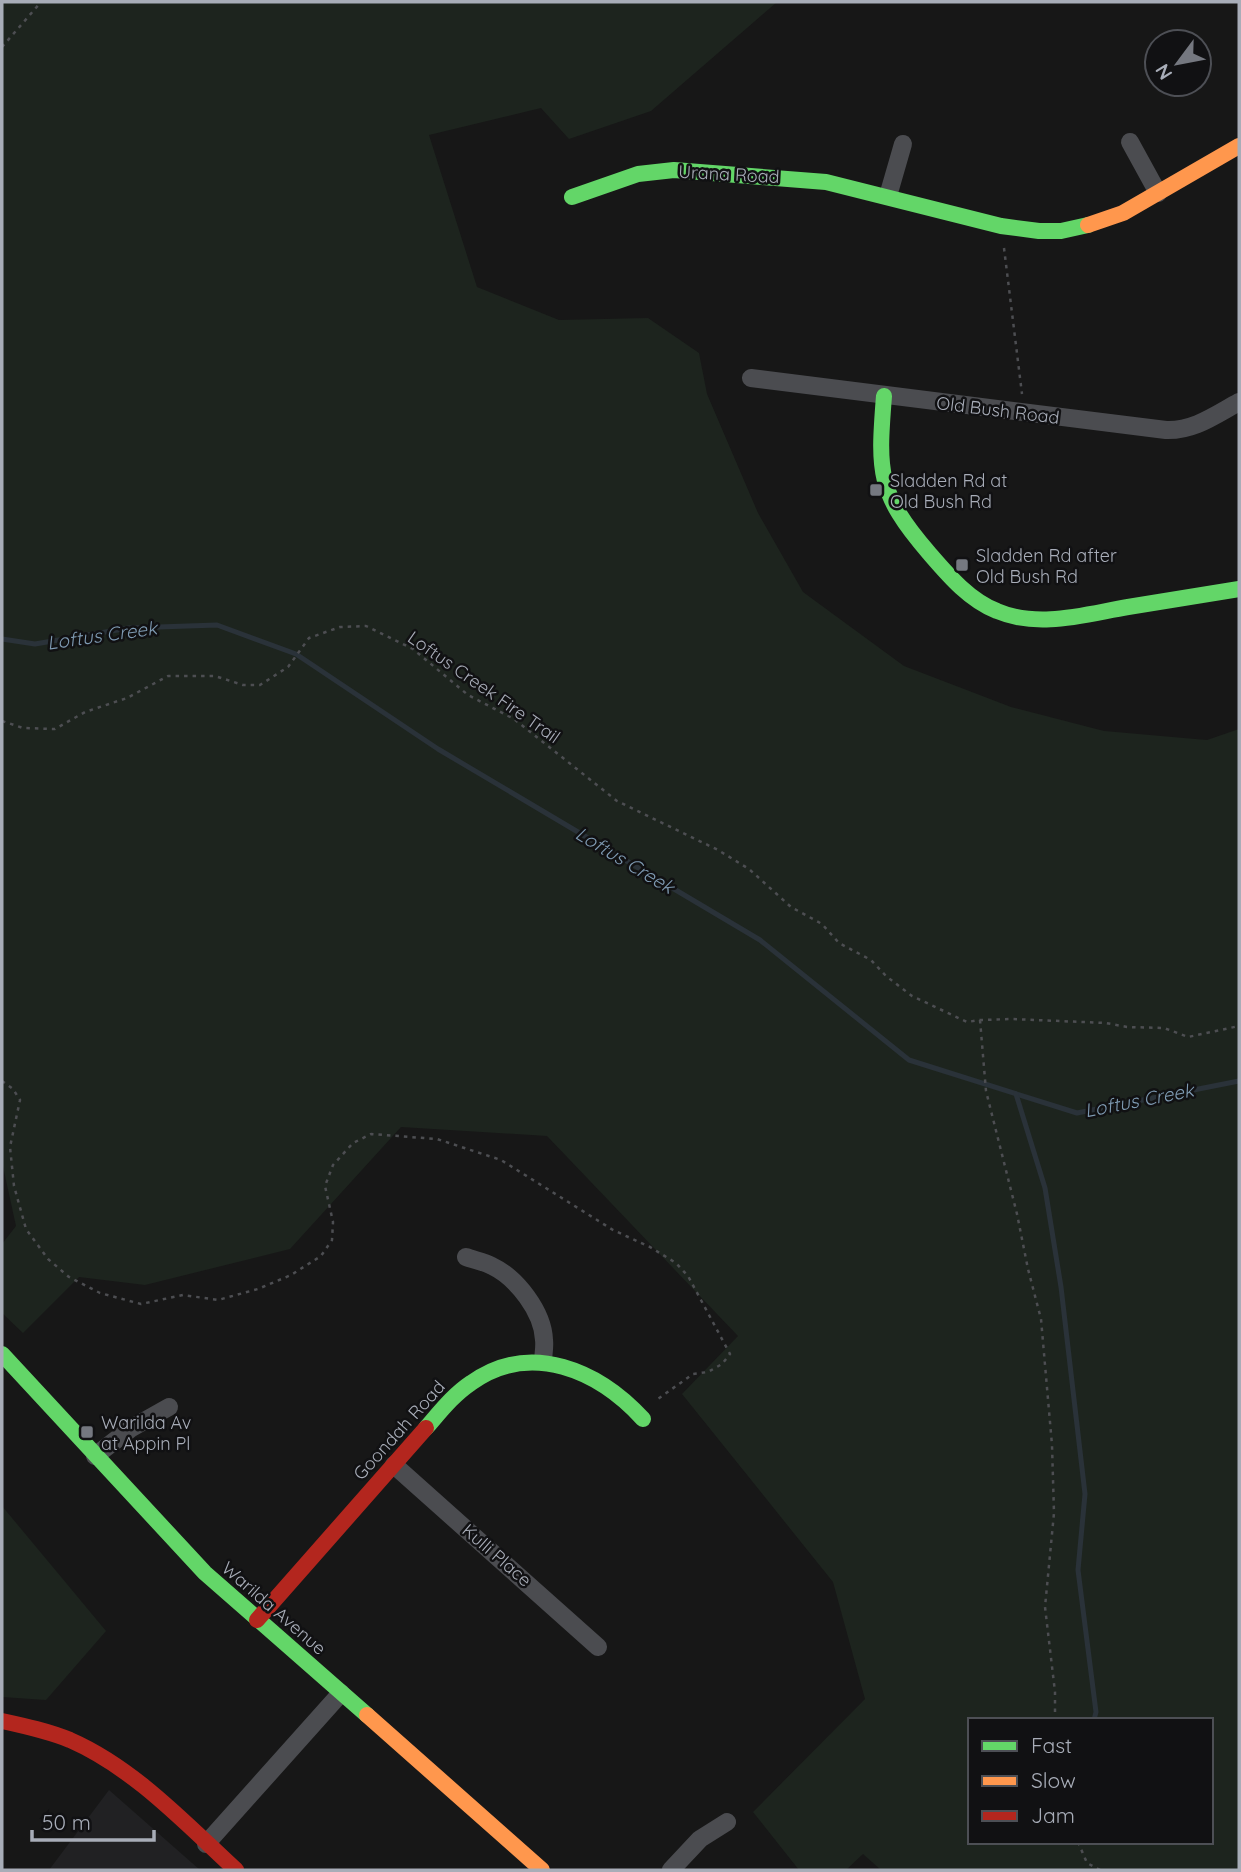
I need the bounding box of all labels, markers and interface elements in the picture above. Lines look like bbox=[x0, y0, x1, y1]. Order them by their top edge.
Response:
north arrow bbox=[1143, 28, 1213, 98]
text: N bbox=[1150, 60, 1177, 84]
street label: Urana Road bbox=[678, 160, 780, 188]
street label: Old Bush Road bbox=[935, 391, 1061, 429]
place label: Sladden Rd at Old Bush Rd bbox=[890, 469, 1007, 513]
marker: Sladden Rd at Old Bush Rd bbox=[868, 482, 884, 498]
place label: Sladden Rd after Old Bush Rd bbox=[976, 544, 1117, 588]
marker: Sladden Rd after Old Bush Rd bbox=[954, 557, 970, 573]
water label: Loftus Creek bbox=[45, 615, 160, 655]
street label: Loftus Creek Fire Trail bbox=[403, 626, 565, 748]
water label: Loftus Creek bbox=[571, 821, 680, 900]
water label: Loftus Creek bbox=[1082, 1077, 1197, 1122]
street label: Goondah Road bbox=[348, 1375, 450, 1485]
place label: Warilda Av at Appin Pl bbox=[101, 1411, 191, 1455]
marker: Warilda Av at Appin Pl bbox=[79, 1424, 95, 1440]
street label: Kulli Place bbox=[458, 1519, 536, 1591]
street label: Warilda Avenue bbox=[217, 1556, 331, 1660]
legend bbox=[968, 1718, 1213, 1844]
text: Fast bbox=[1031, 1732, 1072, 1758]
text: Slow bbox=[1031, 1767, 1076, 1793]
scale bar bbox=[32, 1798, 154, 1842]
text: Jam bbox=[1031, 1802, 1075, 1828]
text: 50 m bbox=[42, 1809, 91, 1835]

